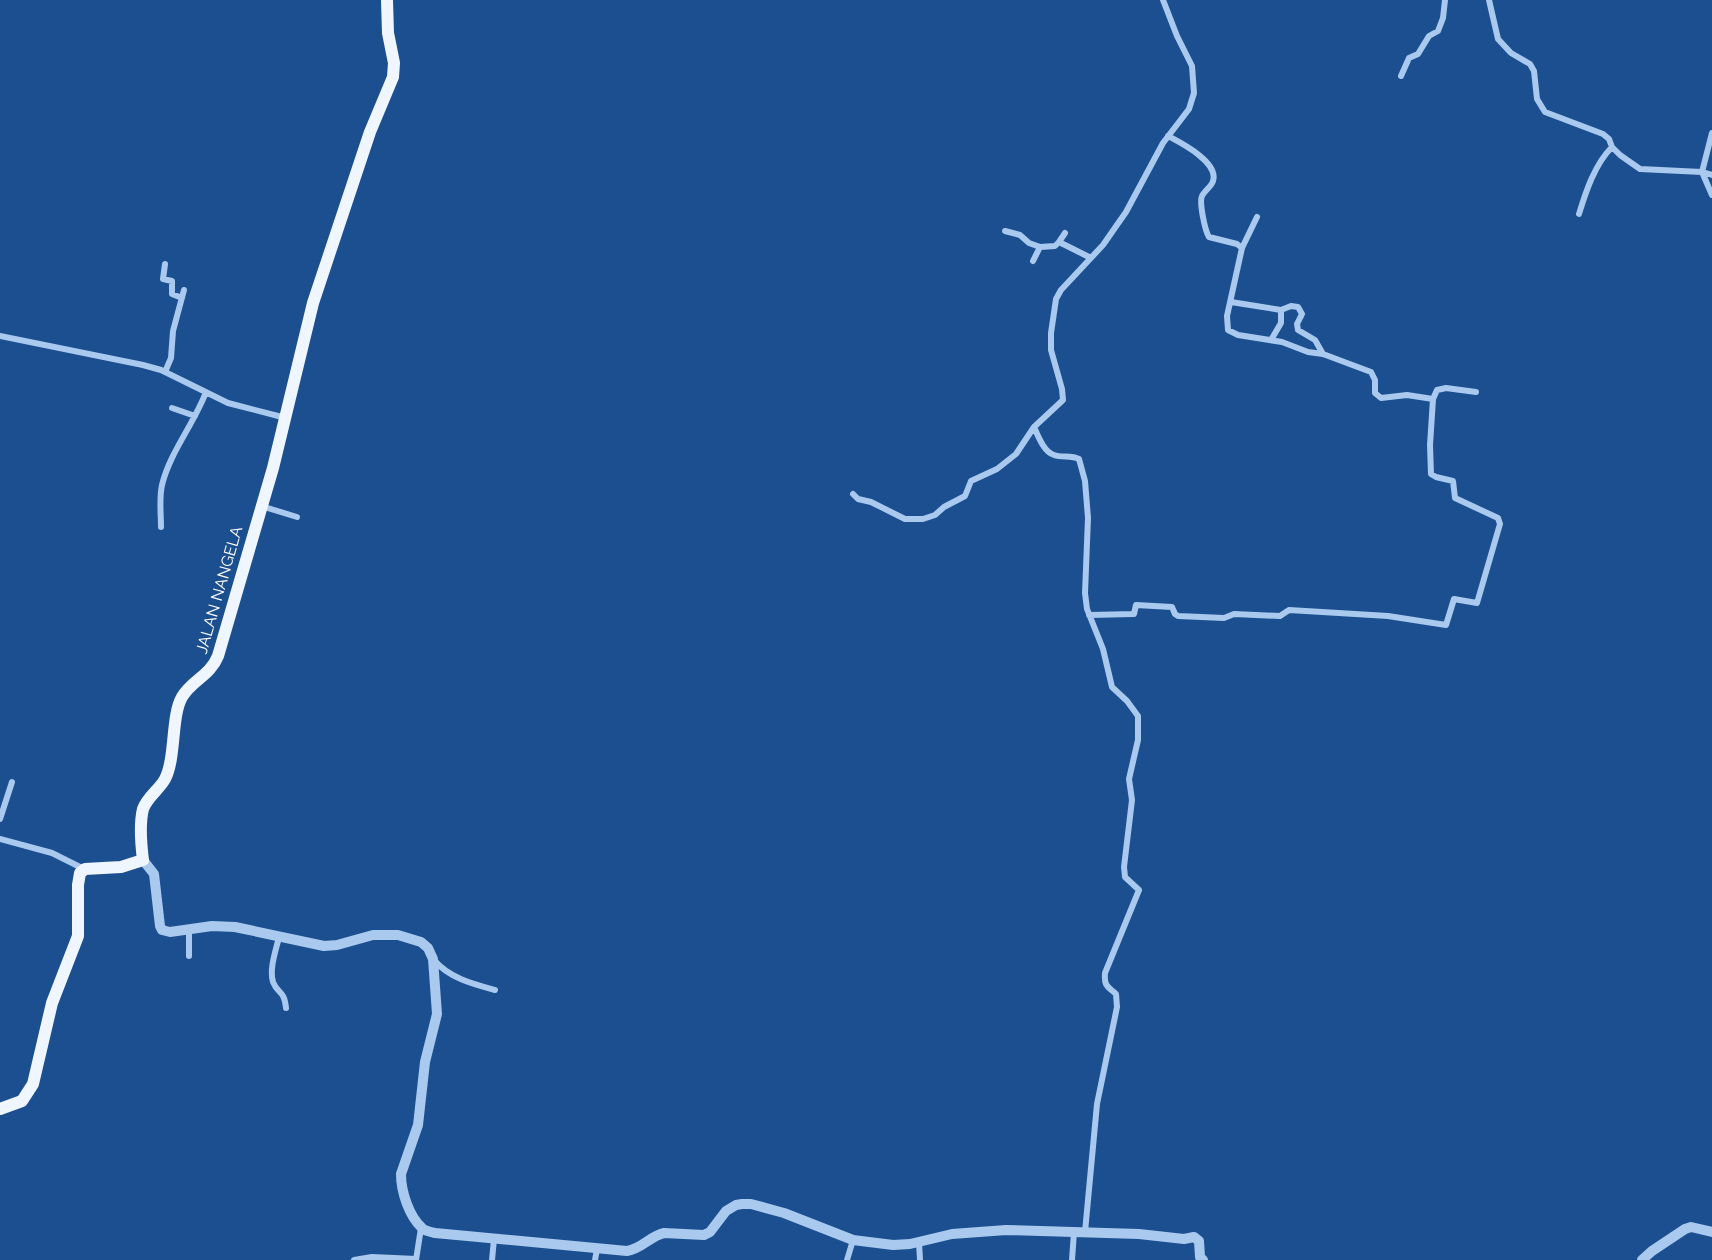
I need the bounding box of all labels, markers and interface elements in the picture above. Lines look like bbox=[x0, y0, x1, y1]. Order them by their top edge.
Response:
street label: JALAN NANGELA bbox=[192, 524, 246, 656]

